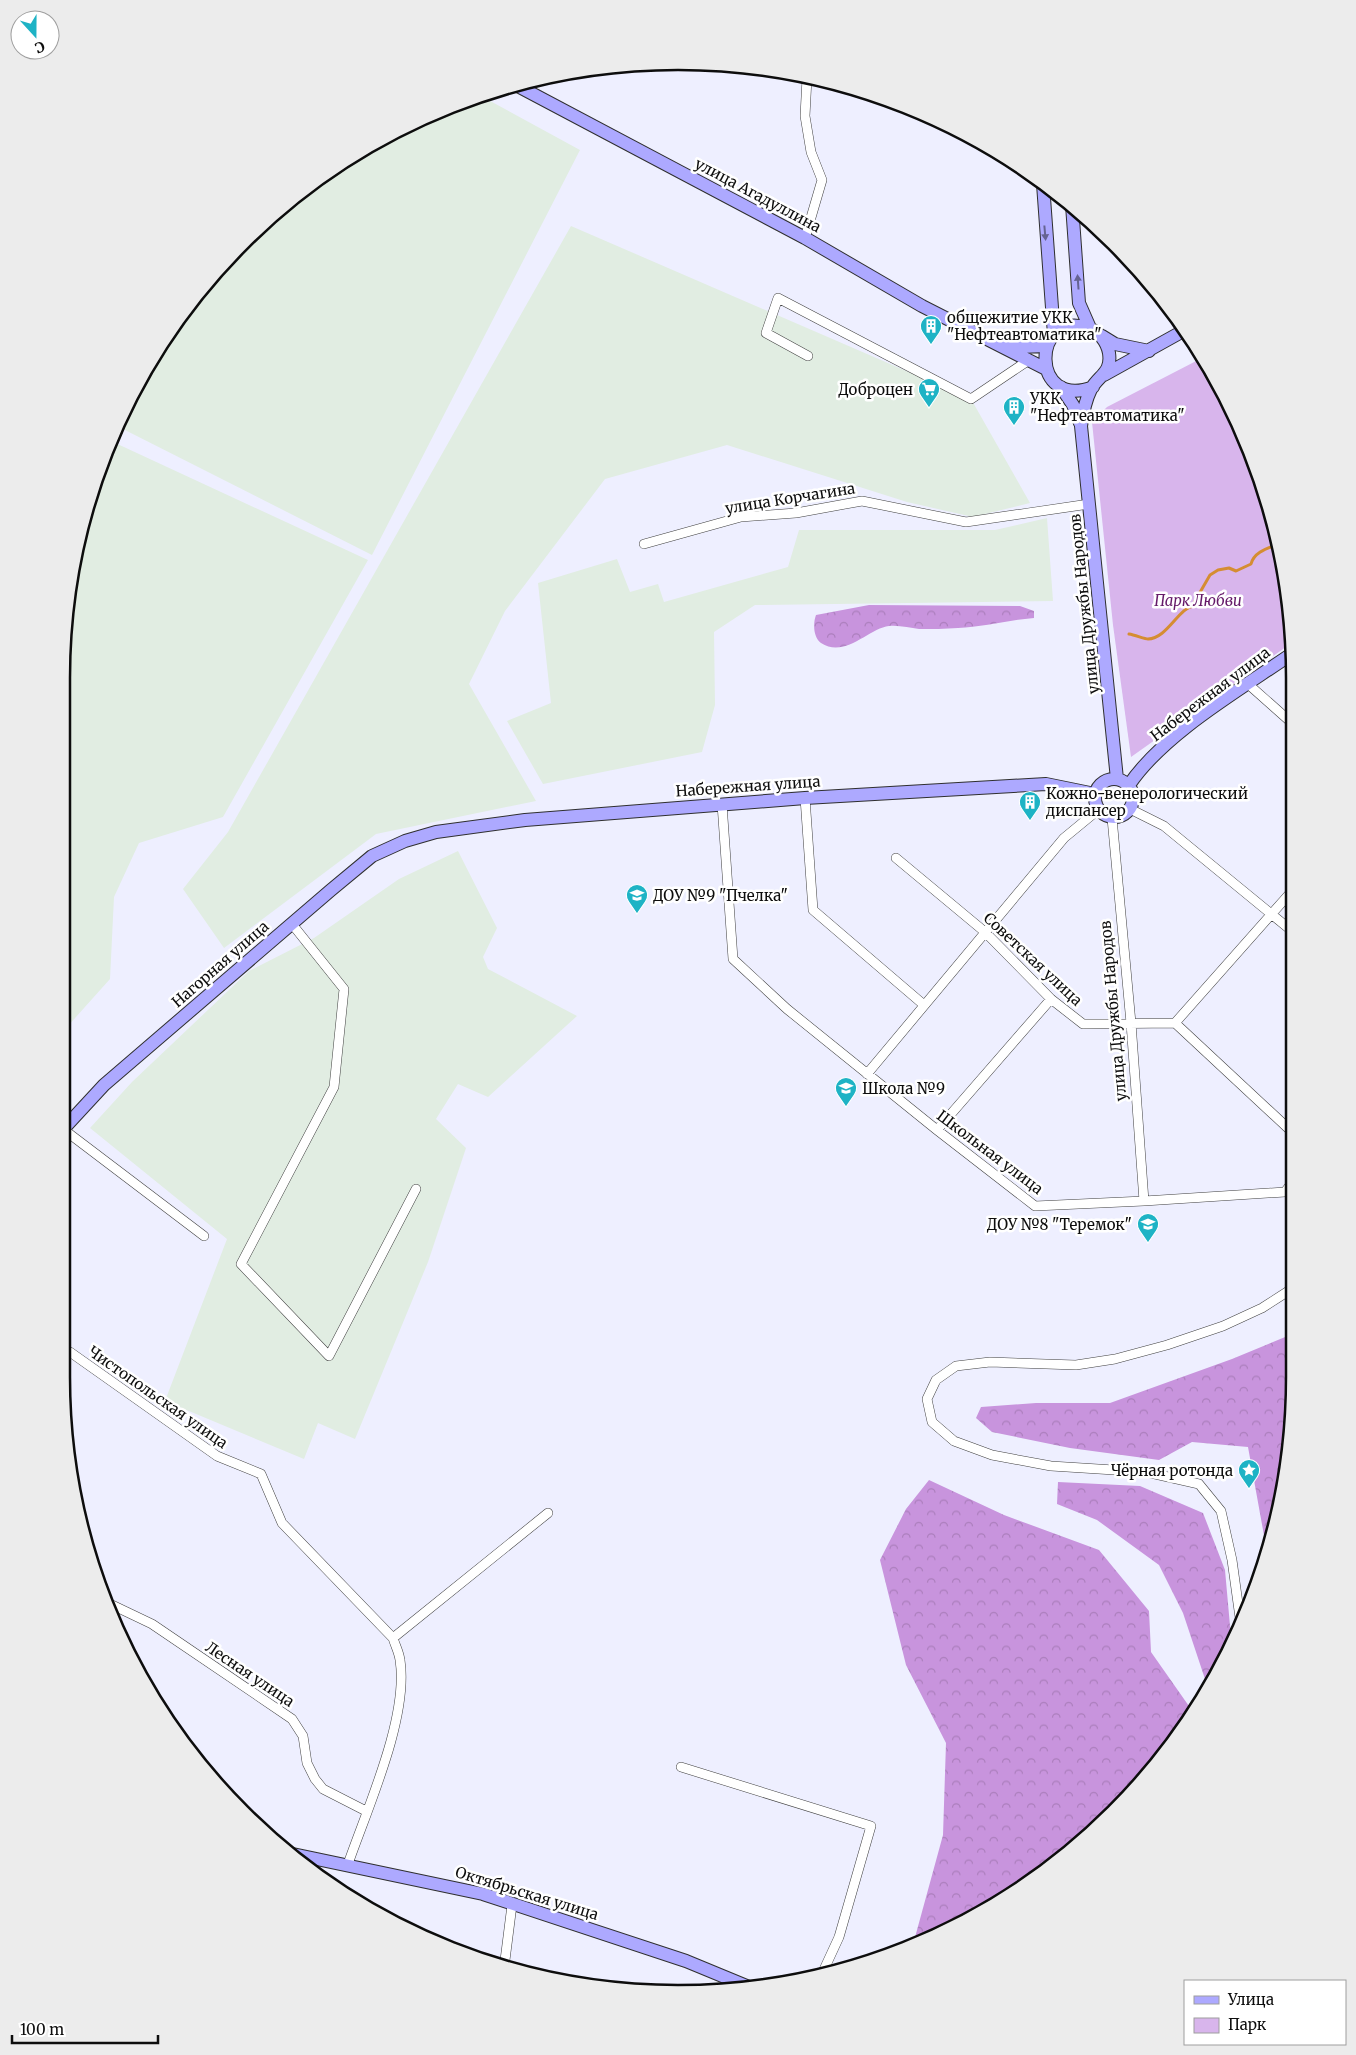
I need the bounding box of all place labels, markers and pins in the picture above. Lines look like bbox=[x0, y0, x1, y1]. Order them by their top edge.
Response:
place label: общежитие УКК "Нефтеавтоматика" bbox=[947, 308, 1102, 344]
building icon: общежитие УКК "Нефтеавтоматика" bbox=[919, 314, 943, 345]
supermarket icon: Доброцен bbox=[917, 377, 941, 408]
place label: Доброцен bbox=[838, 380, 913, 399]
place label: УКК "Нефтеавтоматика" bbox=[1029, 389, 1185, 425]
building icon: УКК "Нефтеавтоматика" bbox=[1002, 395, 1026, 426]
place label: Кожно-венерологический диспансер bbox=[1045, 784, 1248, 820]
building icon: Кожно-венерологический диспансер bbox=[1018, 790, 1042, 821]
school or university icon: ДОУ №9 "Пчелка" bbox=[625, 883, 649, 914]
place label: ДОУ №9 "Пчелка" bbox=[653, 886, 788, 905]
school or university icon: Школа №9 bbox=[834, 1076, 858, 1107]
place label: Школа №9 bbox=[862, 1079, 945, 1098]
school or university icon: ДОУ №8 "Теремок" bbox=[1136, 1212, 1160, 1243]
place label: ДОУ №8 "Теремок" bbox=[987, 1215, 1132, 1234]
place icon: Чёрная ротонда bbox=[1237, 1458, 1261, 1489]
place label: Чёрная ротонда bbox=[1111, 1461, 1233, 1480]

